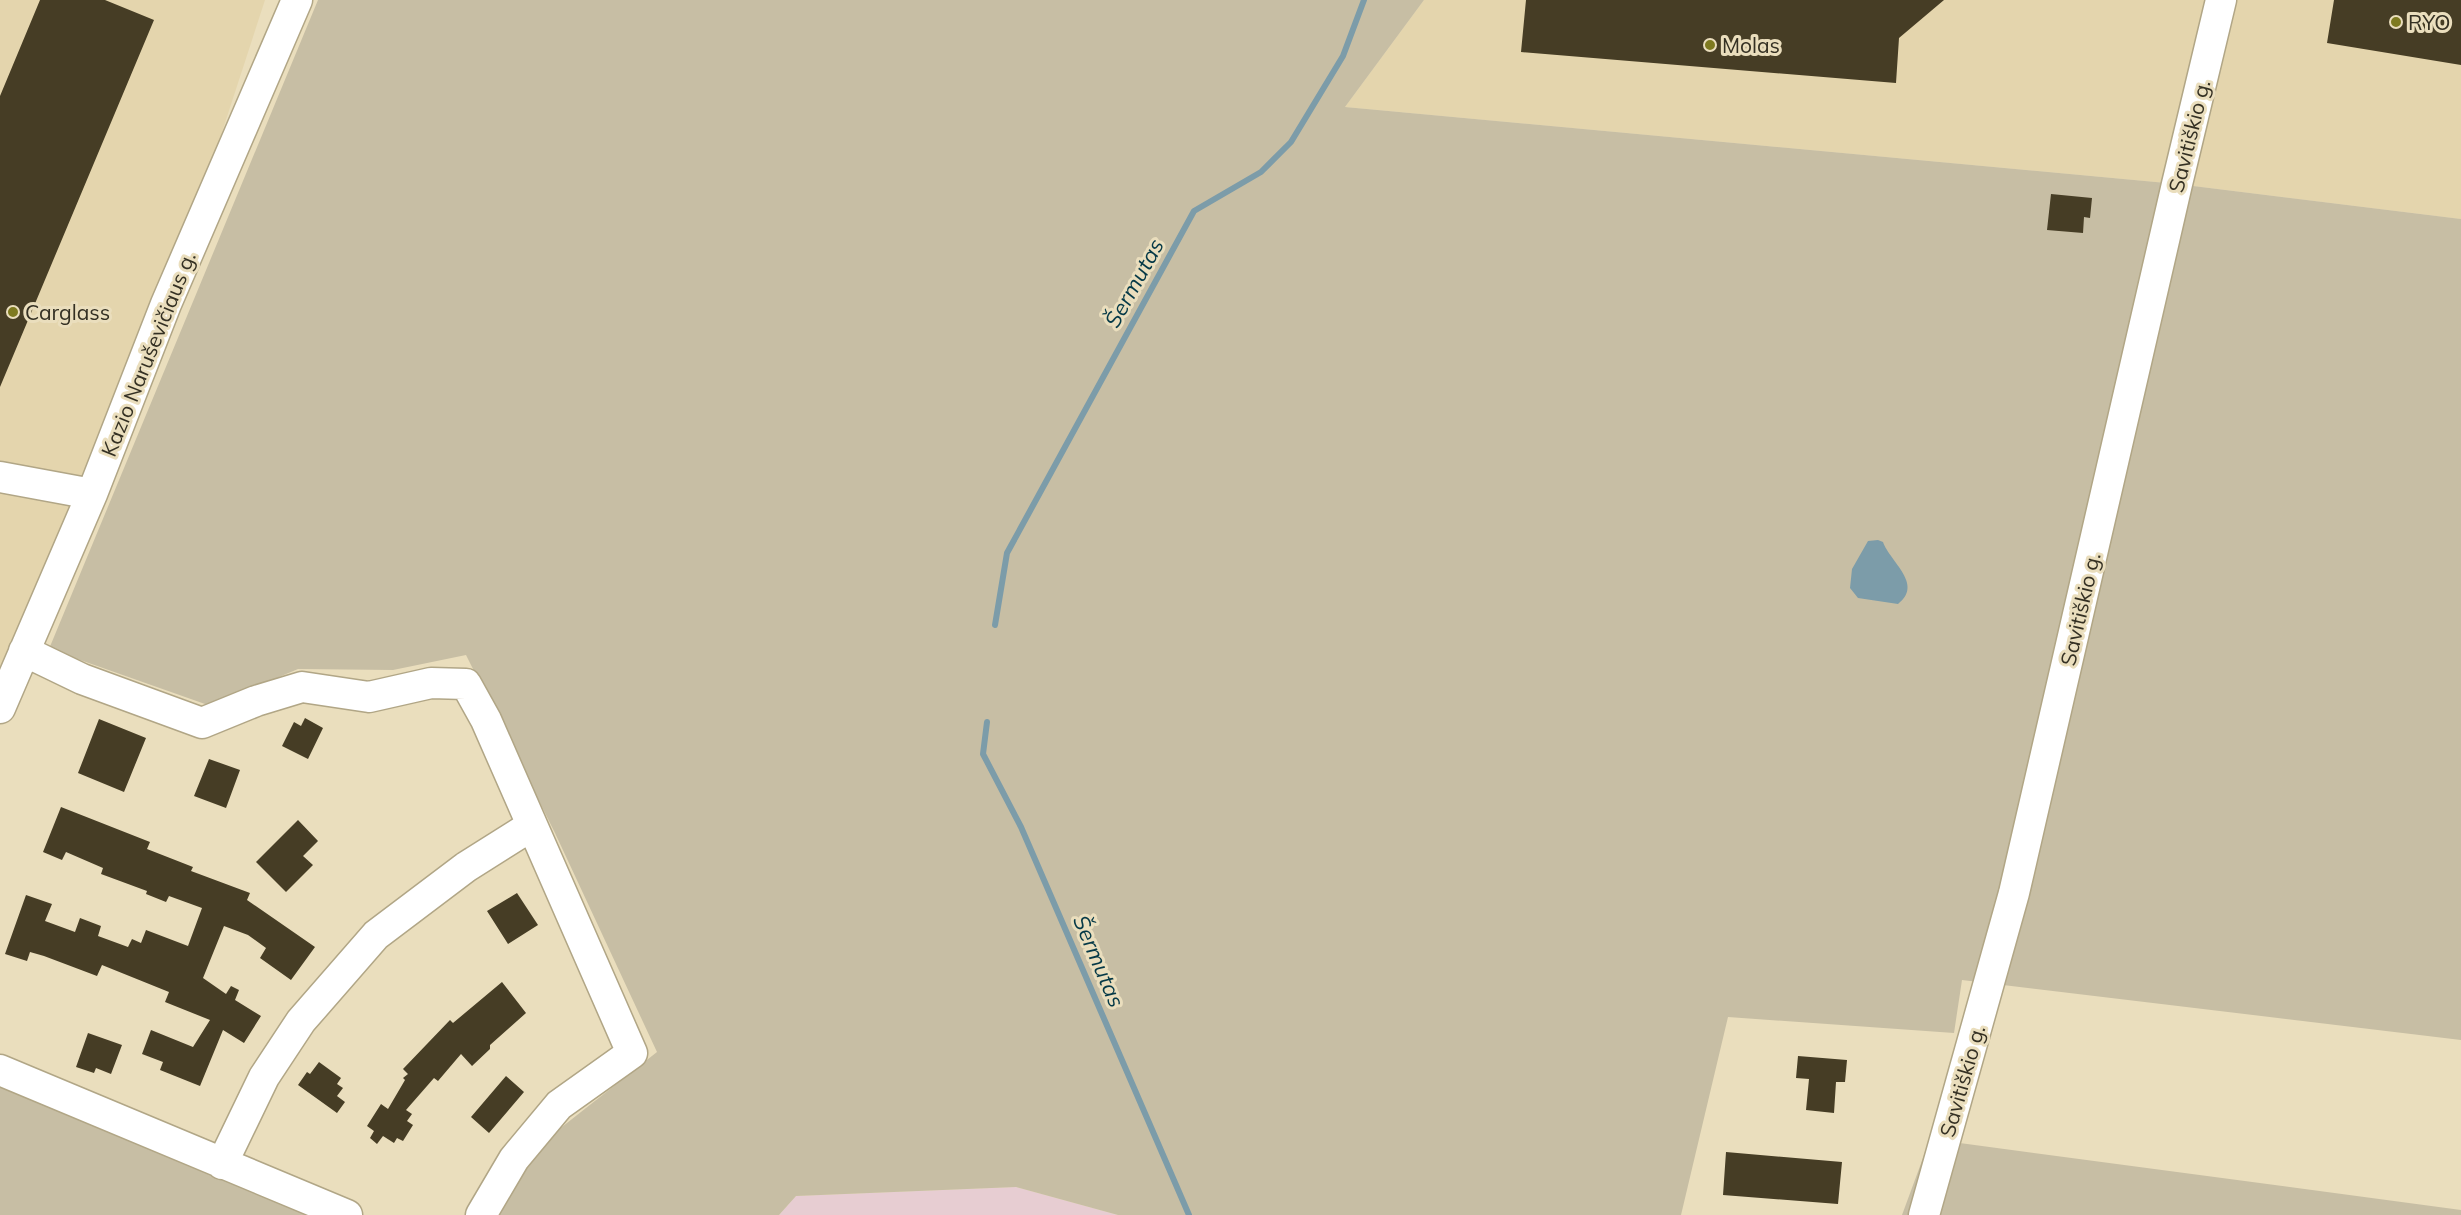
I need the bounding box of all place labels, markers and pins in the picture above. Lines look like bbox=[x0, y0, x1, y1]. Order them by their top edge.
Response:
place label: RYO bbox=[2408, 9, 2450, 35]
marker: RYO bbox=[2389, 15, 2403, 29]
place label: Molas bbox=[1722, 32, 1780, 58]
marker: Molas bbox=[1703, 38, 1717, 52]
place label: Carglass bbox=[25, 299, 110, 325]
marker: Carglass bbox=[6, 305, 20, 319]

